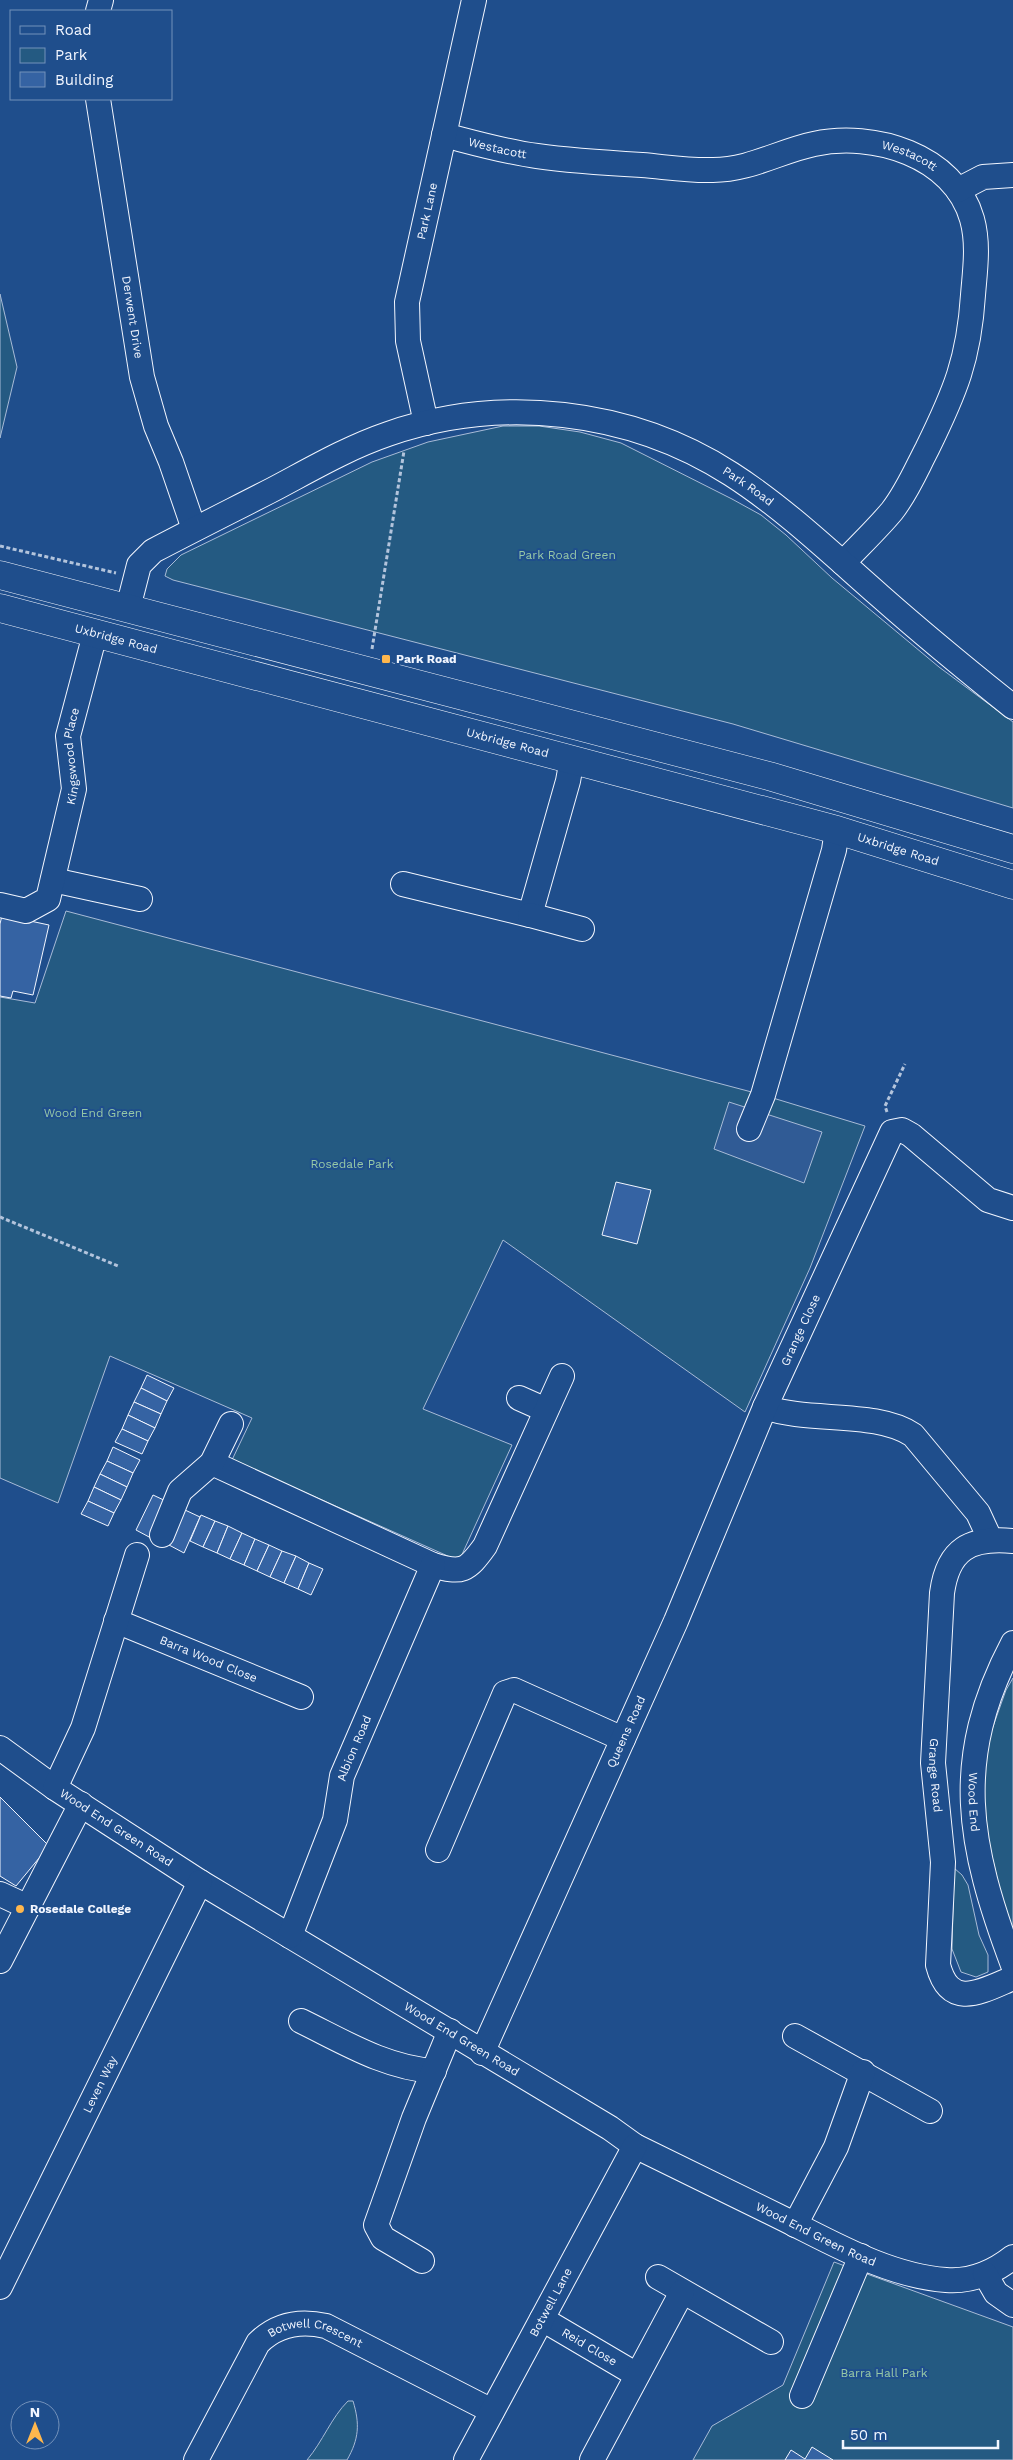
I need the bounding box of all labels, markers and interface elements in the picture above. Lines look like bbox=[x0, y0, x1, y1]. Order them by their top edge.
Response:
legend bbox=[10, 10, 172, 100]
text: Road bbox=[55, 21, 92, 39]
text: Park bbox=[55, 46, 88, 64]
text: Building bbox=[55, 71, 113, 89]
street label: Westacott bbox=[467, 135, 528, 161]
street label: Westacott bbox=[880, 138, 940, 174]
street label: Park Lane bbox=[414, 181, 440, 241]
street label: Derwent Drive bbox=[119, 275, 146, 360]
street label: Park Road bbox=[720, 464, 776, 509]
park label: Park Road Green bbox=[518, 548, 616, 562]
street label: Uxbridge Road bbox=[73, 621, 159, 656]
place label: Park Road bbox=[396, 652, 457, 666]
marker: Park Road bbox=[380, 653, 392, 665]
street label: Kingswood Place bbox=[61, 706, 82, 806]
street label: Uxbridge Road bbox=[465, 725, 550, 760]
street label: Uxbridge Road bbox=[856, 830, 941, 868]
park label: Wood End Green bbox=[44, 1106, 142, 1120]
park label: Rosedale Park bbox=[310, 1157, 394, 1171]
street label: Grange Close bbox=[778, 1292, 823, 1368]
street label: Barra Wood Close bbox=[158, 1633, 259, 1685]
street label: Queens Road bbox=[604, 1694, 648, 1770]
street label: Albion Road bbox=[334, 1713, 374, 1782]
street label: Grange Road bbox=[926, 1738, 945, 1813]
street label: Wood End bbox=[966, 1772, 982, 1833]
street label: Wood End Green Road bbox=[57, 1786, 175, 1869]
place label: Rosedale College bbox=[30, 1902, 131, 1916]
marker: Rosedale College bbox=[14, 1903, 26, 1915]
street label: Wood End Green Road bbox=[401, 1999, 522, 2079]
street label: Leven Way bbox=[80, 2053, 120, 2115]
street label: Wood End Green Road bbox=[753, 2199, 878, 2269]
street label: Botwell Lane bbox=[527, 2265, 575, 2339]
street label: Botwell Crescent bbox=[265, 2316, 365, 2351]
street label: Reid Close bbox=[559, 2325, 620, 2369]
park label: Barra Hall Park bbox=[840, 2366, 928, 2380]
north arrow bbox=[10, 2400, 60, 2450]
text: N bbox=[30, 2404, 40, 2420]
scale bar bbox=[843, 2418, 998, 2450]
text: 50 m bbox=[850, 2426, 887, 2444]

